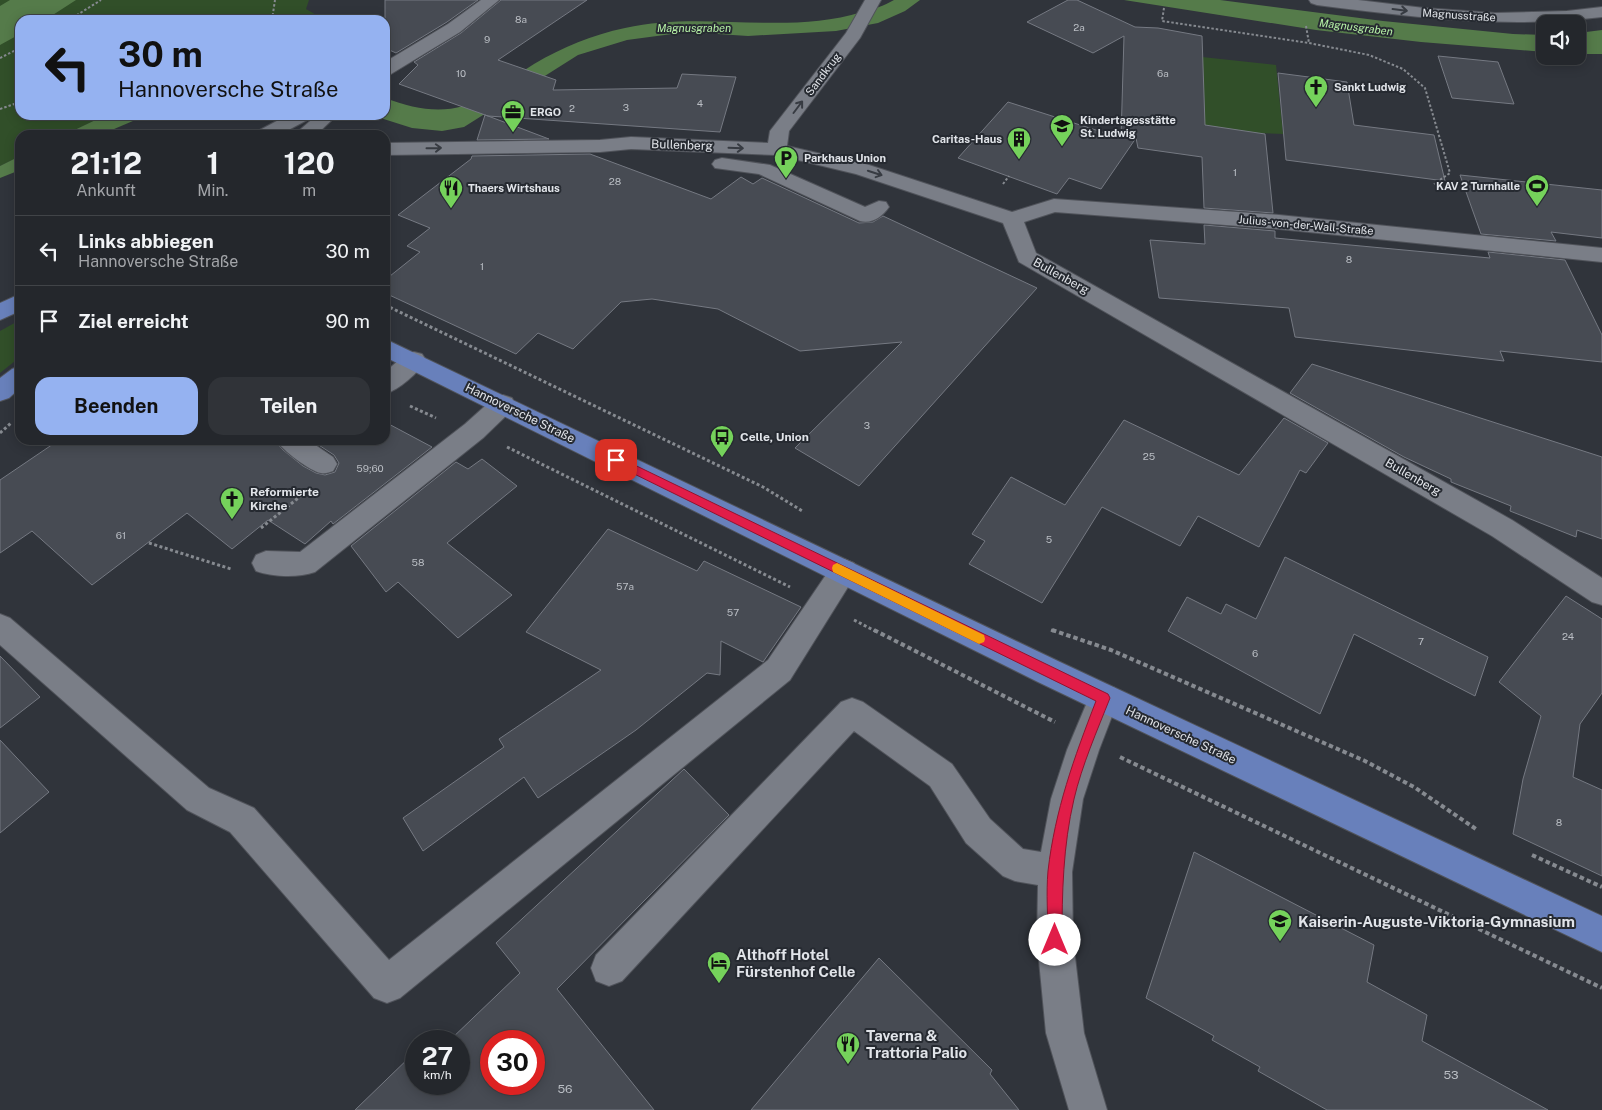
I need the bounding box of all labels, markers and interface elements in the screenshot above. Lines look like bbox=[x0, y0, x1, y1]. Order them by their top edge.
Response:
one-way arrow bbox=[1392, 5, 1408, 15]
street label: Magnusstraße bbox=[1422, 6, 1496, 24]
house number: 8a bbox=[515, 13, 527, 25]
map controls bbox=[1536, 15, 1586, 65]
button: sound bbox=[1536, 15, 1586, 65]
water label: Magnusgraben bbox=[1318, 17, 1394, 37]
house number: 2a bbox=[1073, 21, 1085, 33]
water label: Magnusgraben bbox=[657, 22, 731, 34]
house number: 9 bbox=[484, 33, 490, 45]
text: 30 m bbox=[118, 34, 203, 75]
icon: left bbox=[35, 35, 100, 100]
street label: Sandkrug bbox=[803, 50, 843, 98]
house number: 10 bbox=[456, 67, 466, 79]
house number: 6a bbox=[1157, 67, 1169, 79]
church icon: Sankt Ludwig bbox=[1303, 74, 1329, 108]
text: Hannoversche Straße bbox=[118, 76, 338, 102]
place label: Sankt Ludwig bbox=[1334, 81, 1406, 93]
house number: 4 bbox=[697, 97, 703, 109]
office icon: ERGO bbox=[500, 99, 526, 133]
house number: 3 bbox=[623, 101, 629, 113]
one-way arrow bbox=[792, 101, 803, 114]
house number: 2 bbox=[569, 102, 575, 114]
place label: ERGO bbox=[530, 106, 561, 118]
school or university icon: Kindertagesstätte St. Ludwig bbox=[1049, 113, 1075, 147]
place label: Kindertagesstätte St. Ludwig bbox=[1080, 114, 1176, 139]
building icon: Caritas-Haus bbox=[1006, 126, 1032, 160]
place label: Caritas-Haus bbox=[932, 133, 1002, 145]
street label: Bullenberg bbox=[651, 137, 713, 153]
one-way arrow bbox=[425, 143, 441, 153]
one-way arrow bbox=[728, 143, 744, 152]
text: 21:12 bbox=[70, 145, 142, 181]
text: 1 bbox=[206, 145, 219, 181]
text: 120 bbox=[284, 145, 335, 181]
parking icon: Parkhaus Union bbox=[773, 145, 799, 179]
place label: Parkhaus Union bbox=[804, 152, 886, 164]
house number: 1 bbox=[1233, 166, 1237, 178]
one-way arrow bbox=[867, 169, 883, 179]
sports icon: KAV 2 Turnhalle bbox=[1524, 173, 1550, 207]
restaurant icon: Thaers Wirtshaus bbox=[438, 175, 464, 209]
house number: 28 bbox=[609, 175, 621, 187]
place label: KAV 2 Turnhalle bbox=[1436, 180, 1520, 192]
text: Ankunft bbox=[76, 181, 136, 200]
text: Min. bbox=[197, 181, 228, 200]
text: m bbox=[302, 181, 316, 200]
place label: Thaers Wirtshaus bbox=[468, 182, 560, 194]
street label: Julius-von-der-Wall-Straße bbox=[1238, 213, 1374, 237]
text: Links abbiegen bbox=[78, 230, 214, 252]
icon: left bbox=[35, 237, 63, 265]
text: 30 m bbox=[325, 240, 370, 262]
text: Hannoversche Straße bbox=[78, 252, 238, 271]
house number: 8 bbox=[1346, 253, 1352, 265]
street label: Bullenberg bbox=[1031, 255, 1091, 297]
house number: 1 bbox=[480, 260, 484, 272]
icon: arrive bbox=[35, 307, 63, 335]
text: Ziel erreicht bbox=[78, 310, 189, 332]
text: 90 m bbox=[326, 310, 370, 332]
button: Beenden bbox=[35, 377, 198, 435]
button: Teilen bbox=[208, 377, 370, 435]
street label: Hannoversche Straße bbox=[463, 380, 577, 446]
house number: 3 bbox=[864, 419, 870, 431]
bus stop icon: Celle, Union bbox=[709, 424, 735, 458]
place label: Celle, Union bbox=[740, 430, 809, 444]
pin bbox=[595, 439, 637, 481]
icon: arrive bbox=[602, 446, 630, 474]
house number: 25 bbox=[1143, 450, 1155, 462]
street label: Bullenberg bbox=[1383, 456, 1443, 498]
house number: 59;60 bbox=[356, 462, 384, 474]
place label: Reformierte Kirche bbox=[250, 485, 319, 513]
church icon: Reformierte Kirche bbox=[219, 486, 245, 520]
house number: 61 bbox=[116, 529, 126, 541]
house number: 5 bbox=[1046, 533, 1052, 545]
house number: 58 bbox=[412, 556, 424, 568]
house number: 57a bbox=[616, 580, 634, 592]
house number: 57 bbox=[727, 606, 739, 618]
house number: 24 bbox=[1562, 630, 1574, 642]
house number: 7 bbox=[1418, 635, 1424, 647]
house number: 6 bbox=[1252, 647, 1258, 659]
street label: Hannoversche Straße bbox=[1124, 703, 1239, 767]
house number: 8 bbox=[1556, 816, 1562, 828]
school or university icon: Kaiserin-Auguste-Viktoria-Gymnasium bbox=[1267, 908, 1293, 942]
position arrow bbox=[1028, 913, 1080, 965]
place label: Kaiserin-Auguste-Viktoria-Gymnasium bbox=[1298, 913, 1575, 930]
place label: Althoff Hotel Fürstenhof Celle bbox=[736, 946, 856, 980]
hotel icon: Althoff Hotel Fürstenhof Celle bbox=[706, 950, 732, 984]
place label: Taverna & Trattoria Palio bbox=[866, 1027, 968, 1061]
speed limit sign: 30 bbox=[480, 1030, 545, 1095]
restaurant icon: Taverna & Trattoria Palio bbox=[835, 1031, 861, 1065]
text: 27 bbox=[422, 1041, 453, 1071]
text: km/h bbox=[423, 1068, 452, 1082]
house number: 53 bbox=[1443, 1068, 1459, 1082]
house number: 56 bbox=[557, 1082, 573, 1096]

